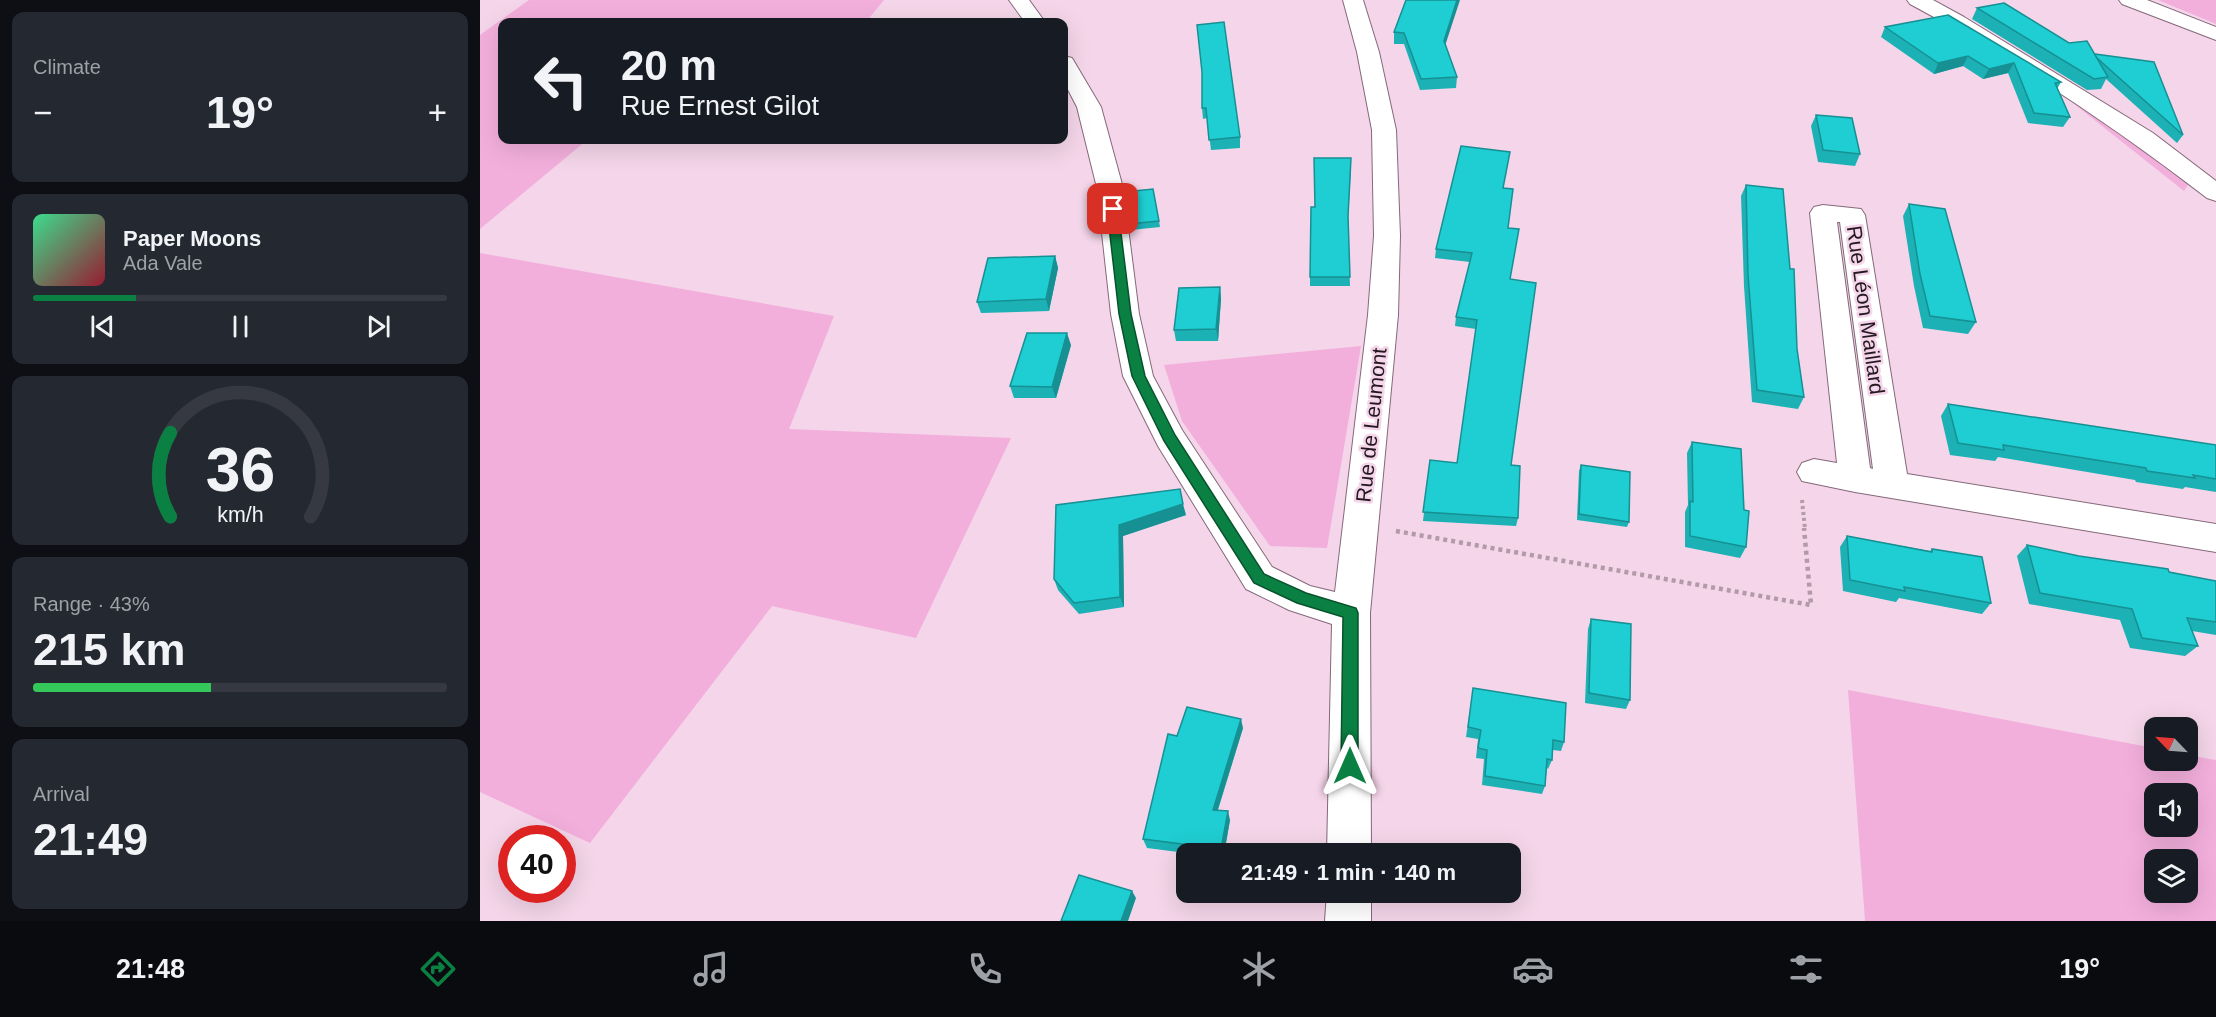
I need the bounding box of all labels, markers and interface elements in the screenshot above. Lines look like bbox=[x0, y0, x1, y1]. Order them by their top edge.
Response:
icon: left bbox=[522, 42, 600, 120]
text: 20 m bbox=[621, 42, 717, 89]
text: Climate bbox=[33, 56, 101, 78]
text: 19° bbox=[206, 87, 274, 138]
text: Rue Ernest Gilot bbox=[621, 91, 819, 121]
text: − bbox=[33, 94, 52, 131]
text: + bbox=[428, 94, 447, 131]
pin bbox=[1087, 183, 1138, 234]
icon: arrive bbox=[1096, 192, 1129, 225]
street label: Rue Léon Maillard bbox=[1843, 224, 1889, 396]
text: Paper Moons bbox=[123, 226, 261, 251]
text: Ada Vale bbox=[123, 252, 203, 274]
icon: previous bbox=[86, 310, 119, 343]
icon: pause bbox=[224, 310, 257, 343]
icon: next bbox=[362, 310, 395, 343]
street label: Rue de Leumont bbox=[1351, 346, 1391, 503]
text: 36 bbox=[205, 436, 275, 505]
text: km/h bbox=[217, 504, 263, 528]
text: Range · 43% bbox=[33, 593, 150, 615]
text: 215 km bbox=[33, 624, 186, 675]
north arrow bbox=[2144, 717, 2198, 771]
map controls bbox=[2144, 717, 2198, 903]
position arrow bbox=[1318, 734, 1382, 798]
text: Arrival bbox=[33, 783, 90, 805]
button: sound bbox=[2144, 783, 2198, 837]
text: 21:49 bbox=[33, 814, 148, 865]
speed limit sign: 40 bbox=[498, 825, 576, 903]
button: layers bbox=[2144, 849, 2198, 903]
text: 21:49 · 1 min · 140 m bbox=[1241, 860, 1456, 885]
icon: directions bbox=[417, 948, 459, 990]
icon: music bbox=[690, 948, 732, 990]
icon: phone bbox=[964, 948, 1006, 990]
icon: climate bbox=[1238, 948, 1280, 990]
icon: car bbox=[1512, 948, 1554, 990]
icon: filters bbox=[1785, 948, 1827, 990]
text: 21:48 bbox=[116, 954, 185, 984]
text: 19° bbox=[2059, 954, 2100, 984]

